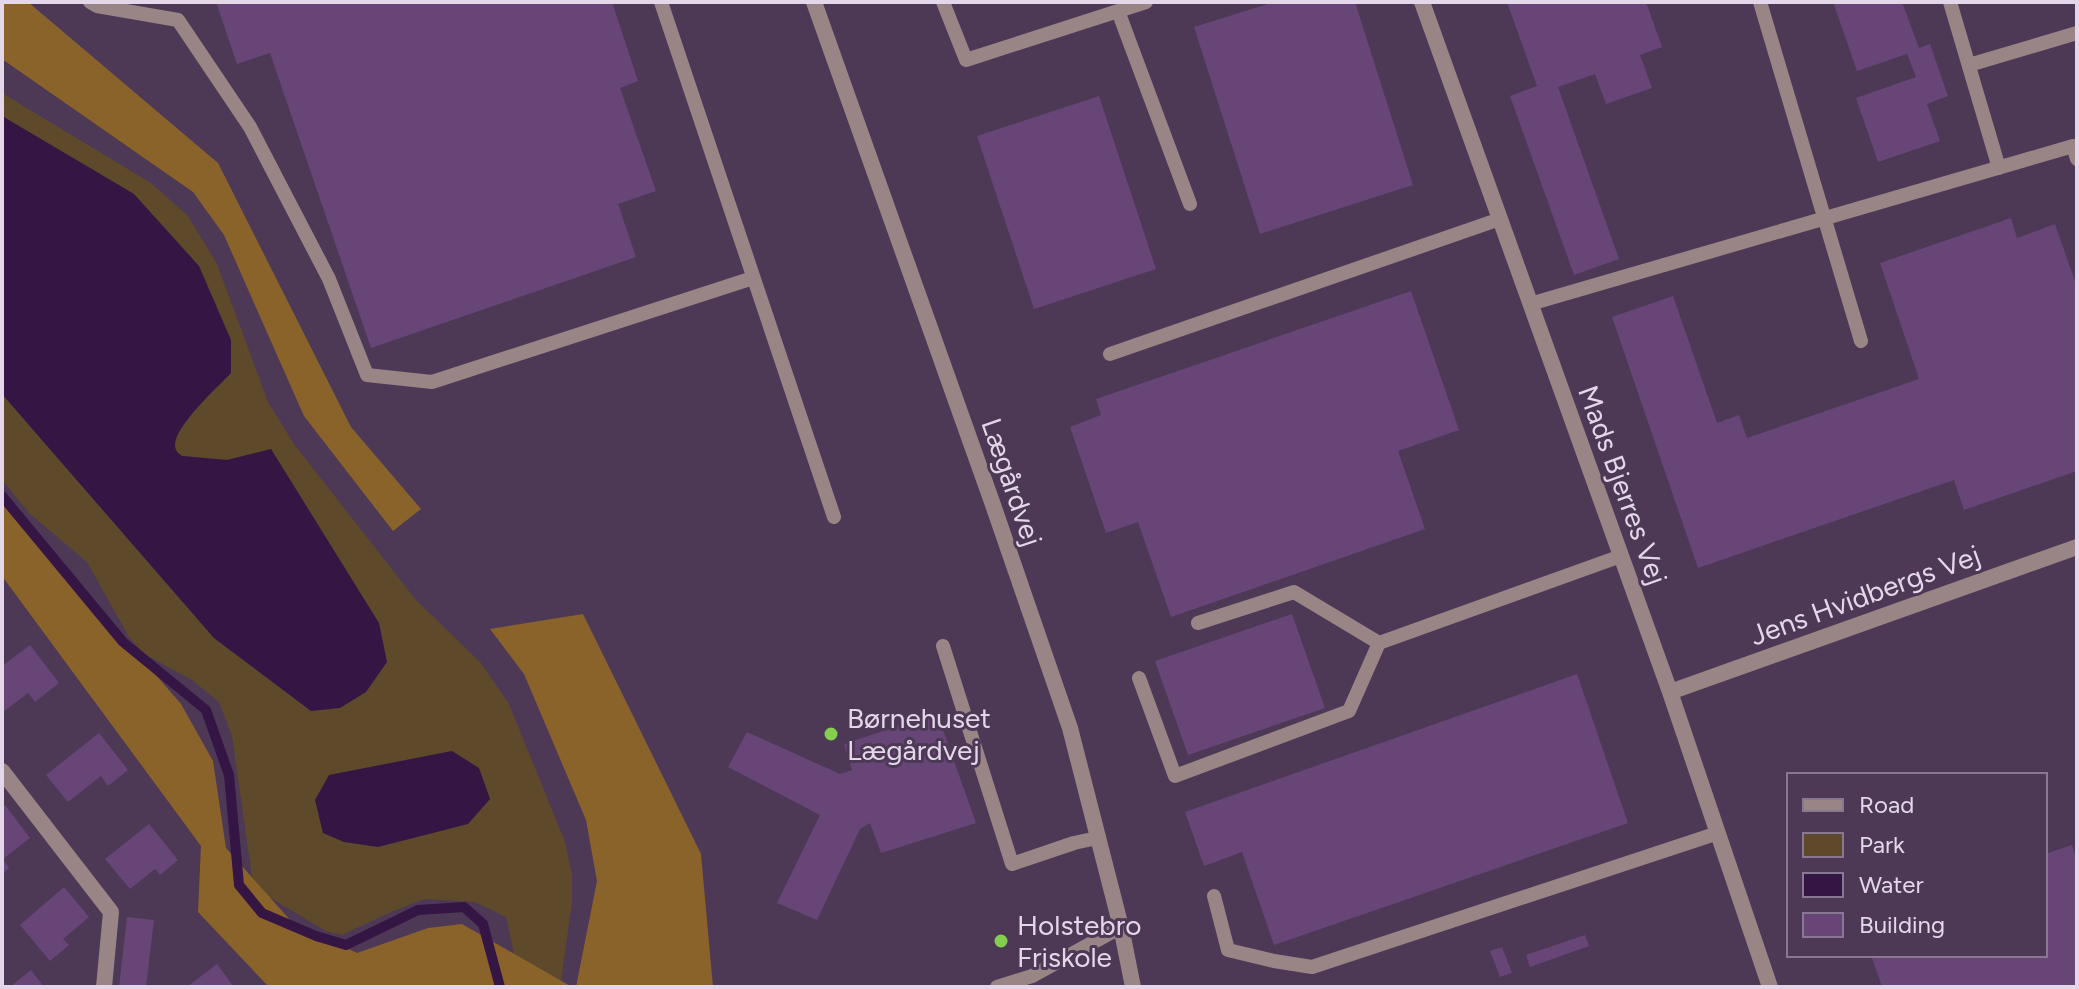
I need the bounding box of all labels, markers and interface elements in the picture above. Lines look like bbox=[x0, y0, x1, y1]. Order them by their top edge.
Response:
street label: Mads Bjerres Vej bbox=[1571, 381, 1675, 589]
street label: Lægårdvej bbox=[974, 414, 1050, 550]
street label: Jens Hvidbergs Vej bbox=[1745, 538, 1985, 652]
place label: Børnehuset Lægårdvej bbox=[847, 701, 991, 767]
marker: Børnehuset Lægårdvej bbox=[822, 725, 840, 743]
legend bbox=[1787, 773, 2047, 957]
text: Road bbox=[1859, 790, 1914, 819]
text: Park bbox=[1859, 830, 1905, 859]
text: Water bbox=[1859, 870, 1924, 899]
place label: Holstebro Friskole bbox=[1017, 908, 1141, 974]
text: Building bbox=[1859, 910, 1945, 939]
marker: Holstebro Friskole bbox=[992, 932, 1010, 950]

